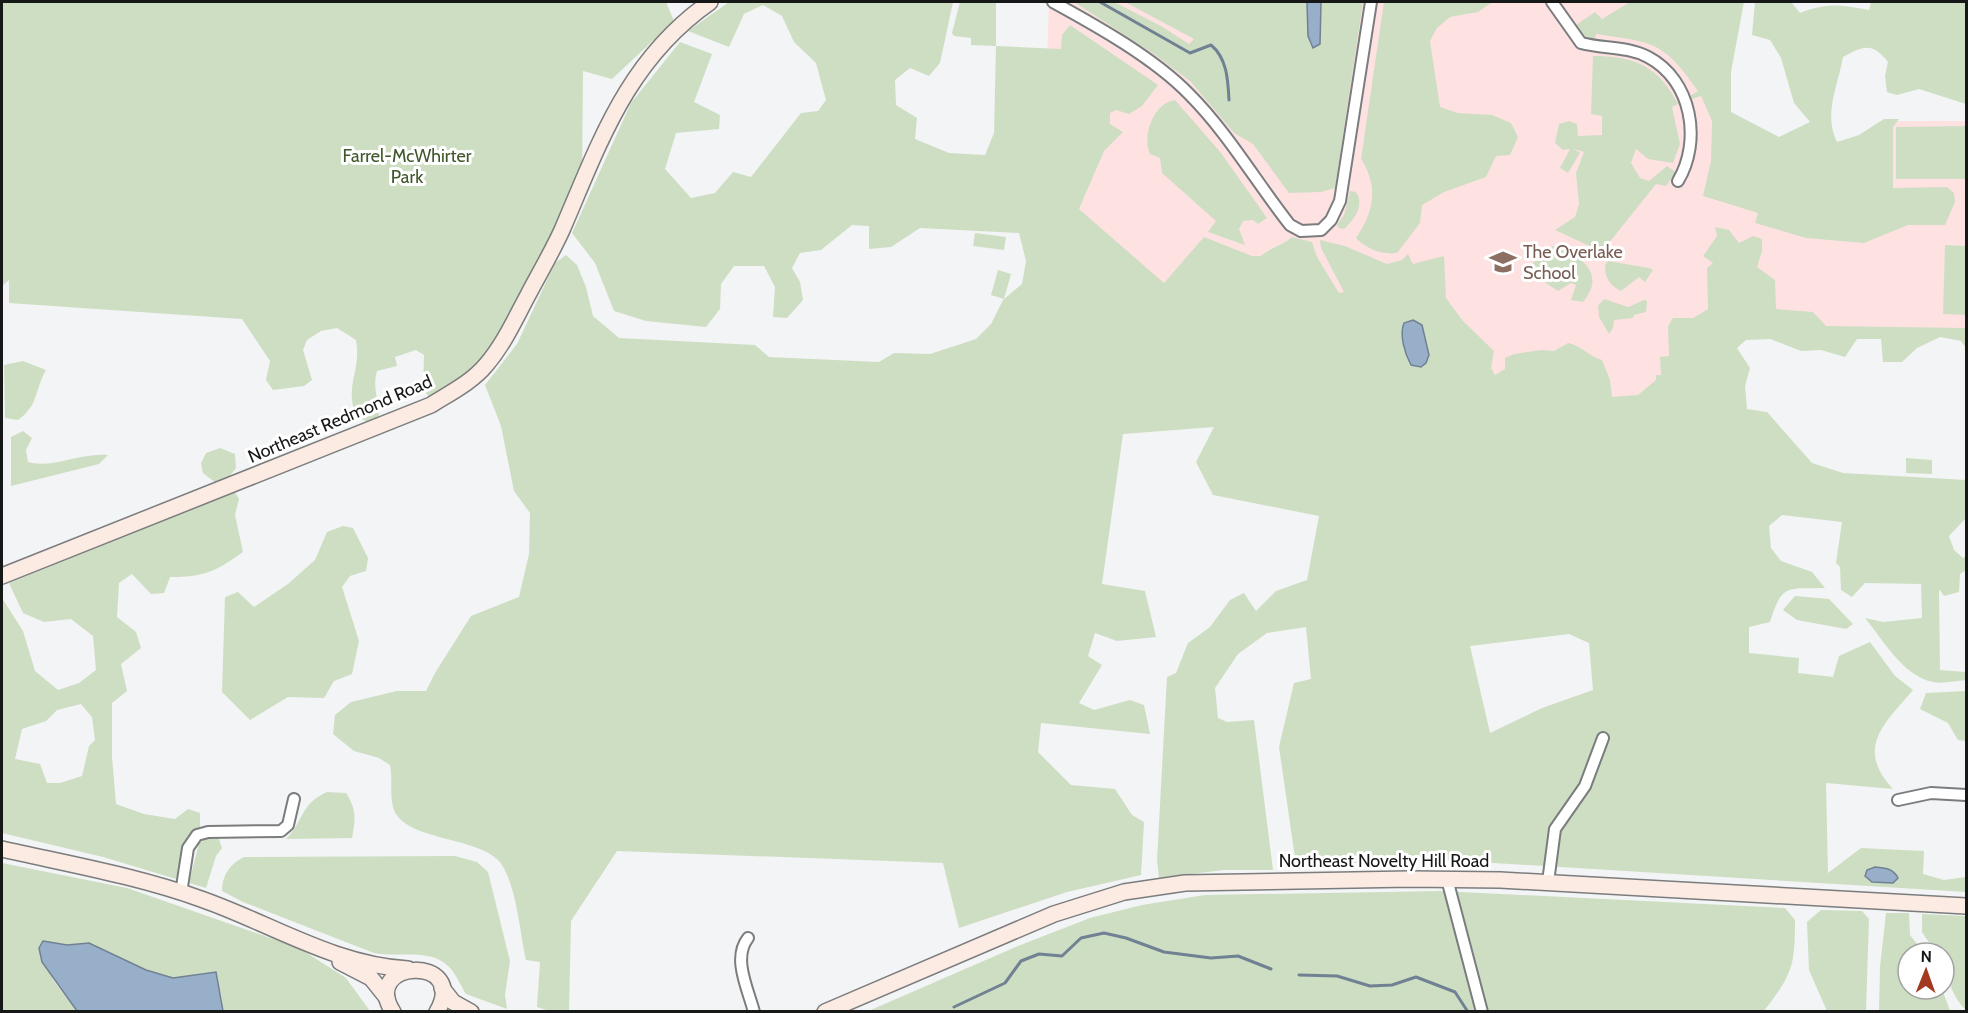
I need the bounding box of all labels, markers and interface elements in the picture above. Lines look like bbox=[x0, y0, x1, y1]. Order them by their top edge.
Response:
park label: Farrel-McWhirter Park bbox=[343, 145, 472, 188]
place label: The Overlake School bbox=[1523, 241, 1623, 284]
school or university icon: The Overlake School bbox=[1488, 247, 1518, 277]
street label: Northeast Redmond Road bbox=[245, 370, 435, 468]
street label: Northeast Novelty Hill Road bbox=[1279, 850, 1489, 872]
north arrow bbox=[1896, 941, 1956, 1001]
text: N bbox=[1920, 947, 1932, 966]

